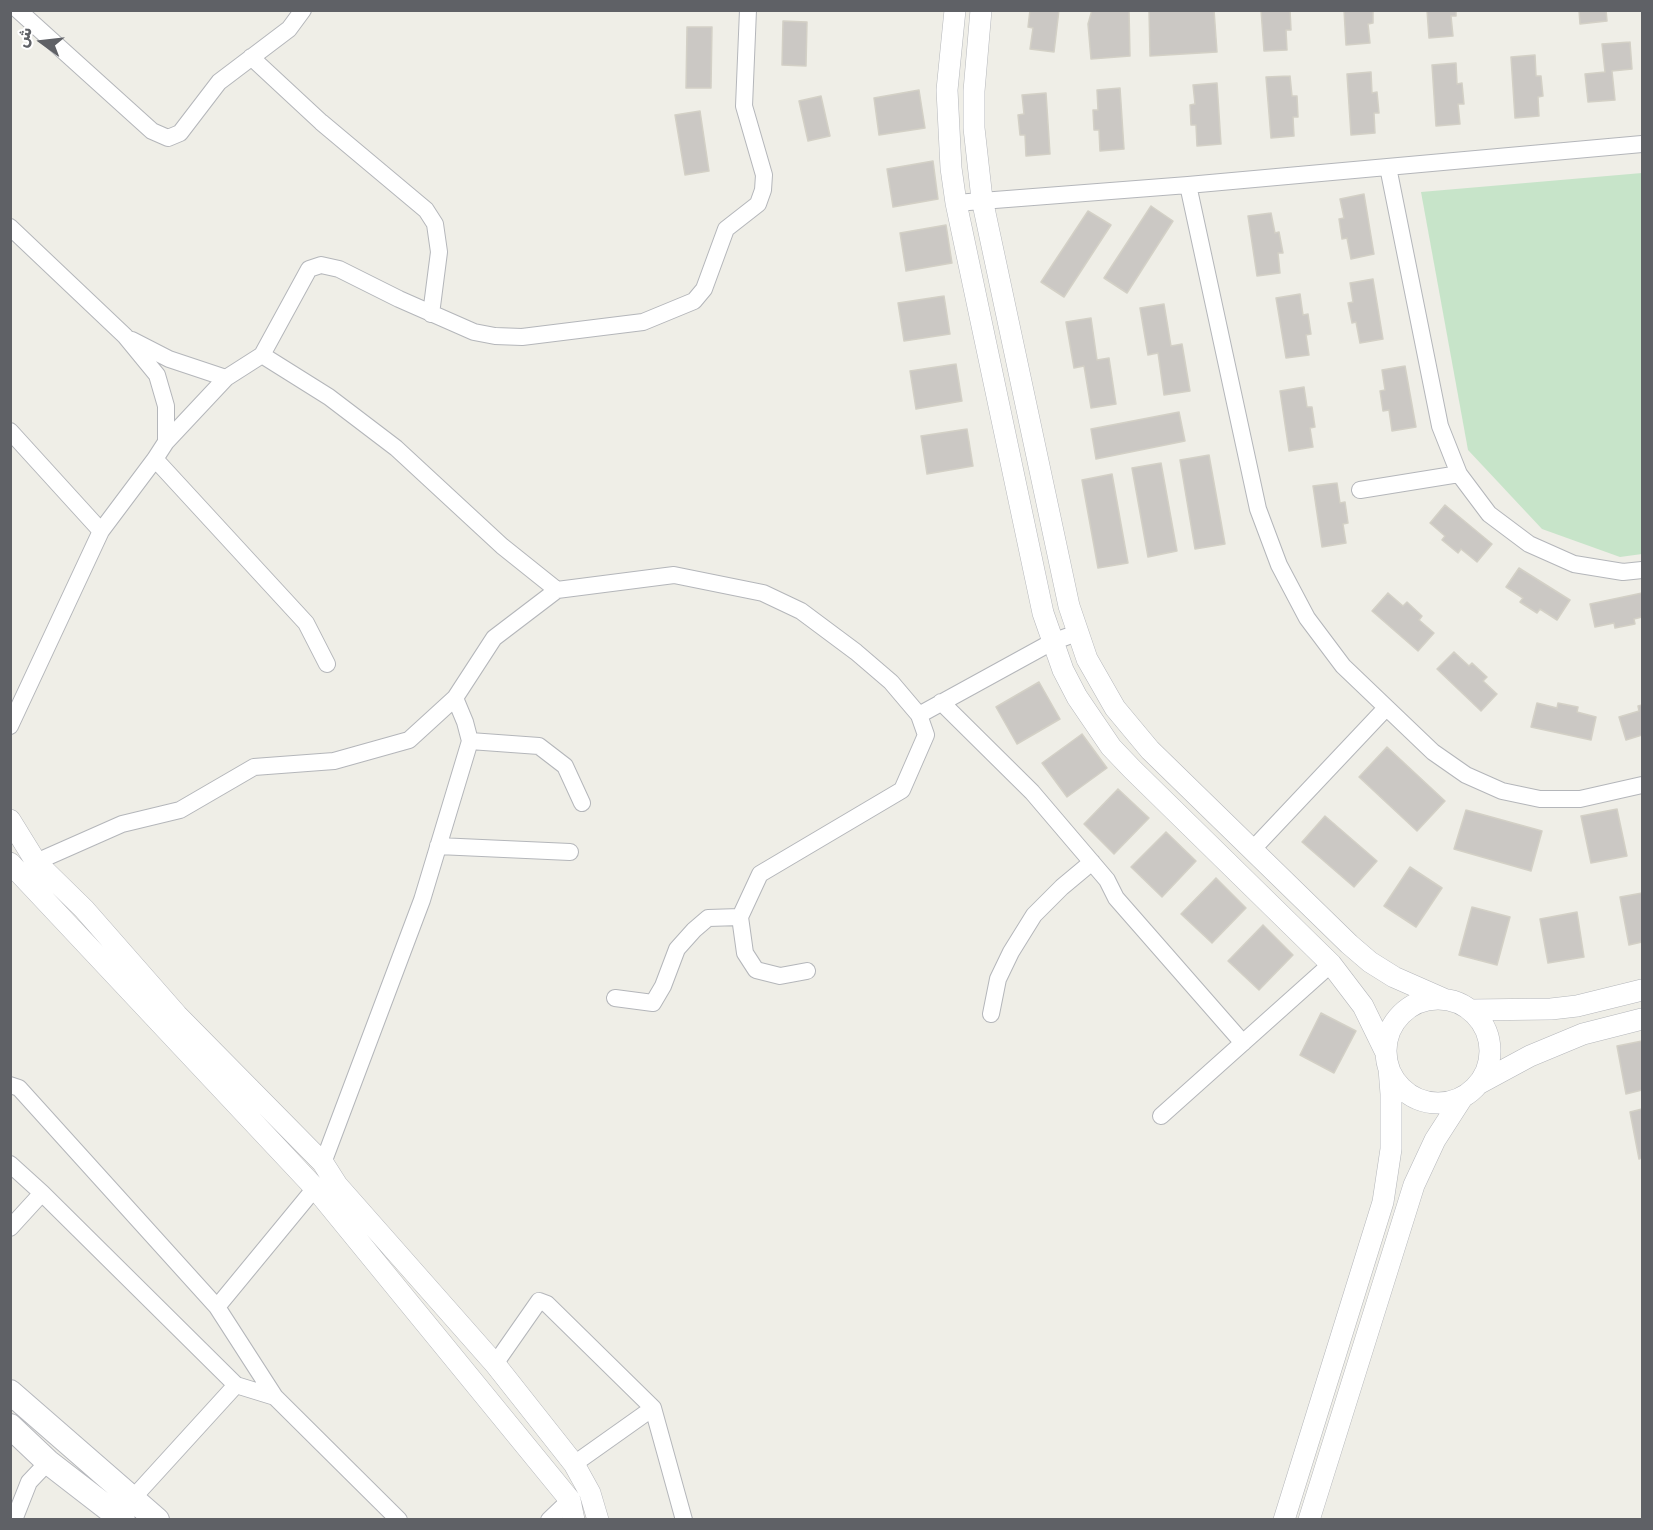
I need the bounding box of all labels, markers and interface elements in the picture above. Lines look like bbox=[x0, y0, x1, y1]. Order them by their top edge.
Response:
north arrow bbox=[12, 12, 72, 72]
text: ش bbox=[12, 25, 36, 49]

